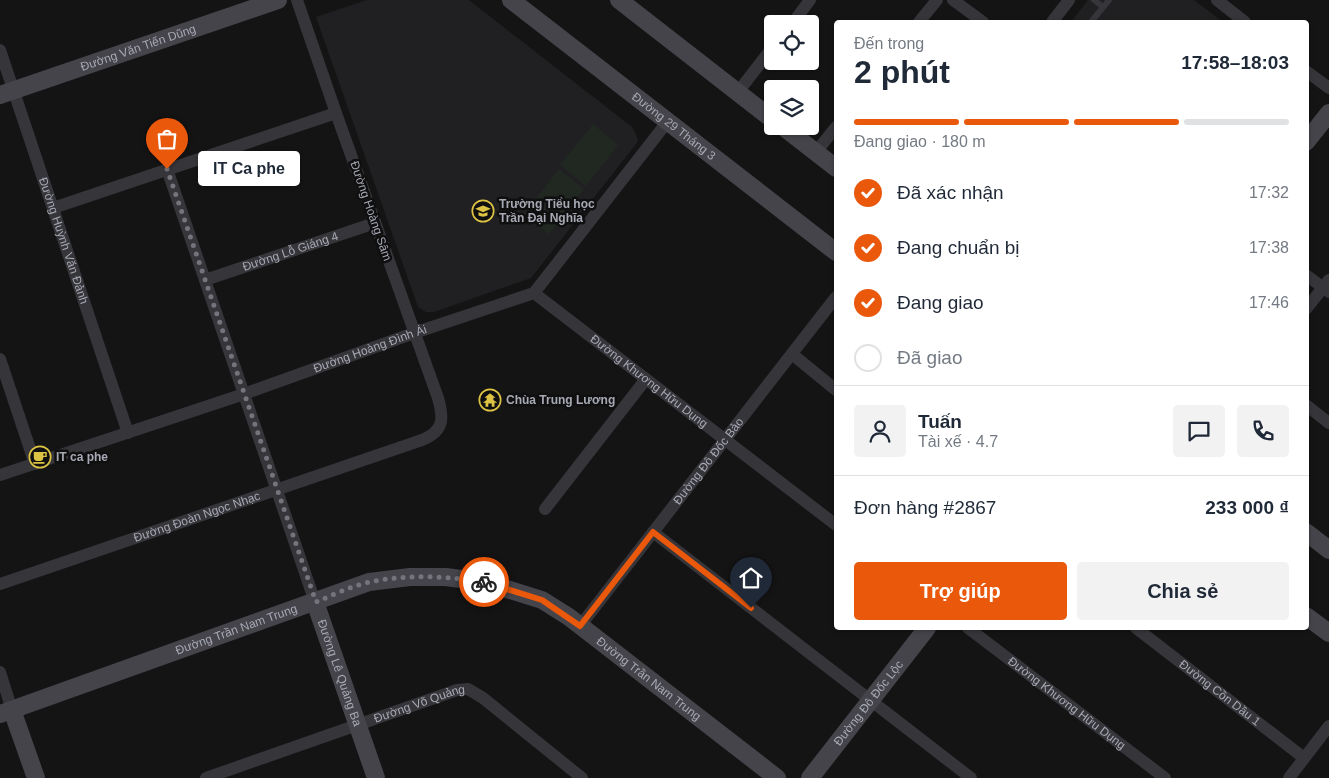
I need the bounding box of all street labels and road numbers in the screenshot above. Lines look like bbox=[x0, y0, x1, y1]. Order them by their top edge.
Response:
street label: Đường Văn Tiến Dũng bbox=[79, 22, 198, 74]
street label: Đường 29 Tháng 3 bbox=[629, 89, 719, 163]
street label: Đường Hoàng Sâm bbox=[347, 159, 395, 263]
street label: Đường Huỳnh Văn Đảnh bbox=[36, 175, 91, 306]
street label: Đường Lỗ Giáng 4 bbox=[241, 229, 340, 274]
street label: Đường Hoàng Đình Ái bbox=[311, 322, 429, 376]
street label: Đường Khương Hữu Dụng bbox=[588, 332, 710, 431]
street label: Đường Đô Đốc Bảo bbox=[670, 415, 747, 507]
street label: Đường Đoàn Ngọc Nhạc bbox=[132, 489, 262, 545]
street label: Đường Trần Nam Trung bbox=[174, 601, 299, 658]
street label: Đường Lê Quảng Ba bbox=[315, 618, 365, 728]
street label: Đường Trần Nam Trung bbox=[594, 634, 704, 723]
street label: Đường Khương Hữu Dụng bbox=[1005, 654, 1128, 752]
street label: Đường Cồn Dầu 1 bbox=[1176, 657, 1263, 729]
street label: Đường Đô Đốc Lộc bbox=[831, 658, 906, 748]
street label: Đường Võ Quảng bbox=[372, 682, 465, 726]

